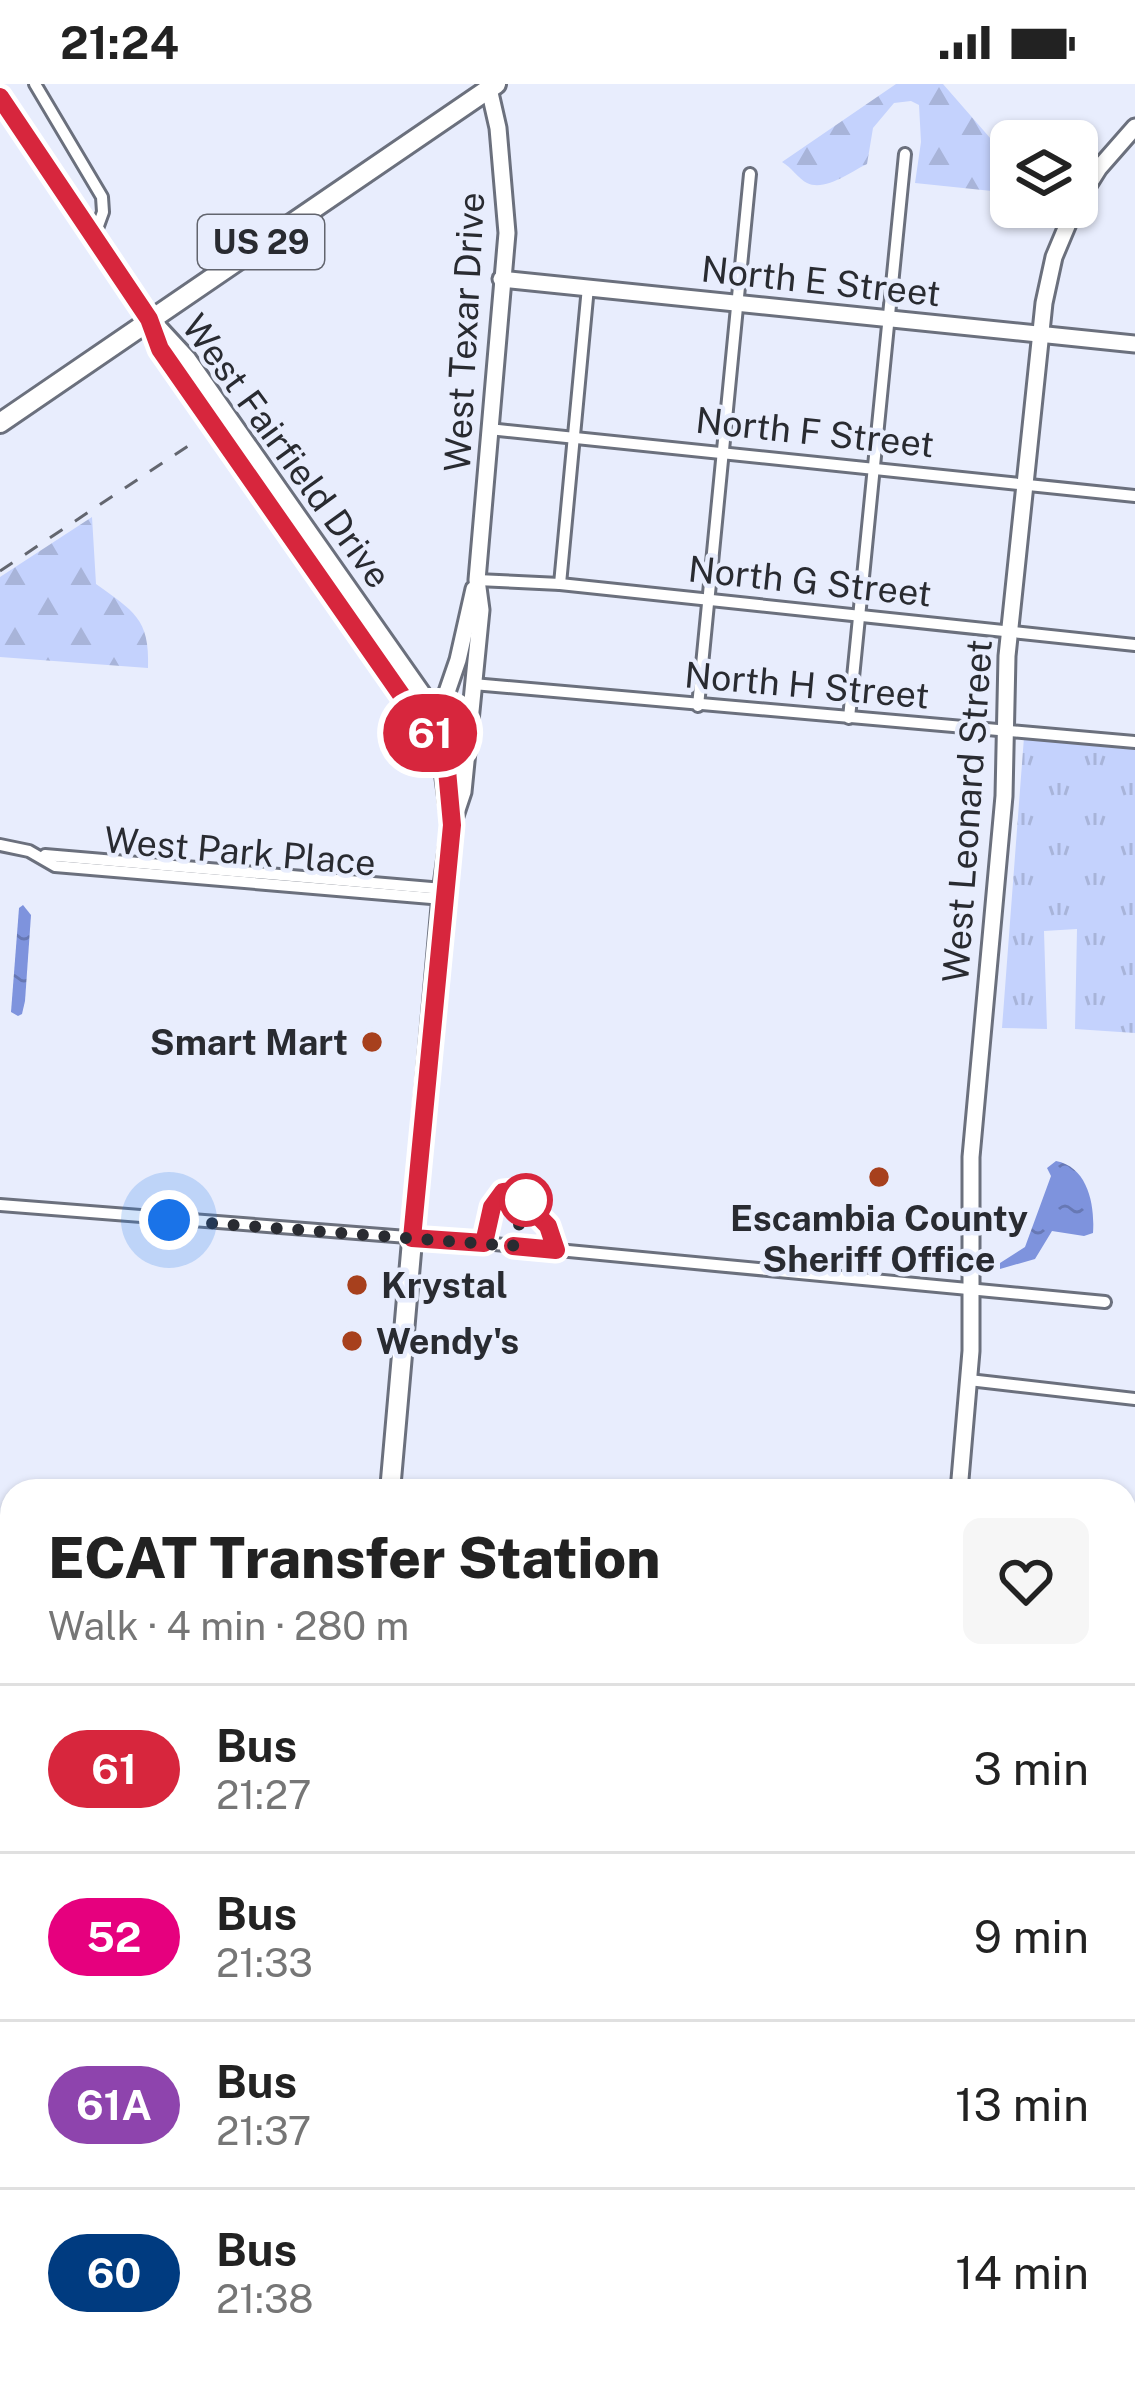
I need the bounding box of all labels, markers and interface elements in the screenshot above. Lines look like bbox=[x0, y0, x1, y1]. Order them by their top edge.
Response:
text: 21:24 bbox=[60, 16, 179, 69]
map controls bbox=[990, 120, 1098, 228]
button: layers bbox=[990, 120, 1098, 228]
street label: West Texar Drive bbox=[436, 191, 492, 473]
road number: US 29 bbox=[198, 215, 324, 269]
street label: North E Street bbox=[699, 248, 943, 314]
street label: West Fairfield Drive bbox=[174, 306, 400, 596]
street label: North F Street bbox=[694, 399, 936, 465]
street label: North G Street bbox=[686, 547, 934, 615]
street label: West Leonard Street bbox=[934, 638, 1000, 984]
street label: North H Street bbox=[683, 653, 931, 717]
line badge: 61 bbox=[376, 694, 484, 772]
text: 61 bbox=[407, 708, 453, 757]
street label: West Park Place bbox=[102, 818, 378, 884]
place label: Smart Mart bbox=[150, 1021, 348, 1063]
marker: Smart Mart bbox=[359, 1029, 385, 1055]
marker: Escambia County Sheriff Office bbox=[866, 1164, 892, 1190]
unlabelled marker bbox=[501, 1175, 551, 1225]
your location bbox=[139, 1190, 199, 1250]
place label: Escambia County Sheriff Office bbox=[730, 1197, 1028, 1280]
place label: Krystal bbox=[381, 1264, 508, 1306]
marker: Krystal bbox=[344, 1272, 370, 1298]
place label: Wendy's bbox=[376, 1320, 519, 1362]
marker: Wendy's bbox=[339, 1328, 365, 1354]
button: heart bbox=[963, 1518, 1089, 1644]
text: ECAT Transfer Station bbox=[48, 1524, 660, 1591]
text: Walk · 4 min · 280 m bbox=[48, 1603, 409, 1649]
text: Bus bbox=[216, 1719, 297, 1772]
text: 3 min bbox=[973, 1742, 1089, 1795]
text: 61 bbox=[91, 1744, 137, 1793]
text: 21:27 bbox=[216, 1772, 311, 1818]
text: Bus bbox=[216, 1887, 297, 1940]
text: 9 min bbox=[974, 1910, 1089, 1963]
text: 52 bbox=[86, 1912, 142, 1961]
text: 21:33 bbox=[216, 1940, 313, 1986]
text: Bus bbox=[216, 2055, 297, 2108]
text: 13 min bbox=[955, 2078, 1089, 2131]
text: 61A bbox=[76, 2080, 152, 2129]
text: 21:37 bbox=[216, 2108, 311, 2154]
text: Bus bbox=[216, 2223, 297, 2276]
text: 14 min bbox=[955, 2246, 1089, 2299]
text: 60 bbox=[87, 2248, 141, 2297]
text: 21:38 bbox=[216, 2276, 313, 2322]

